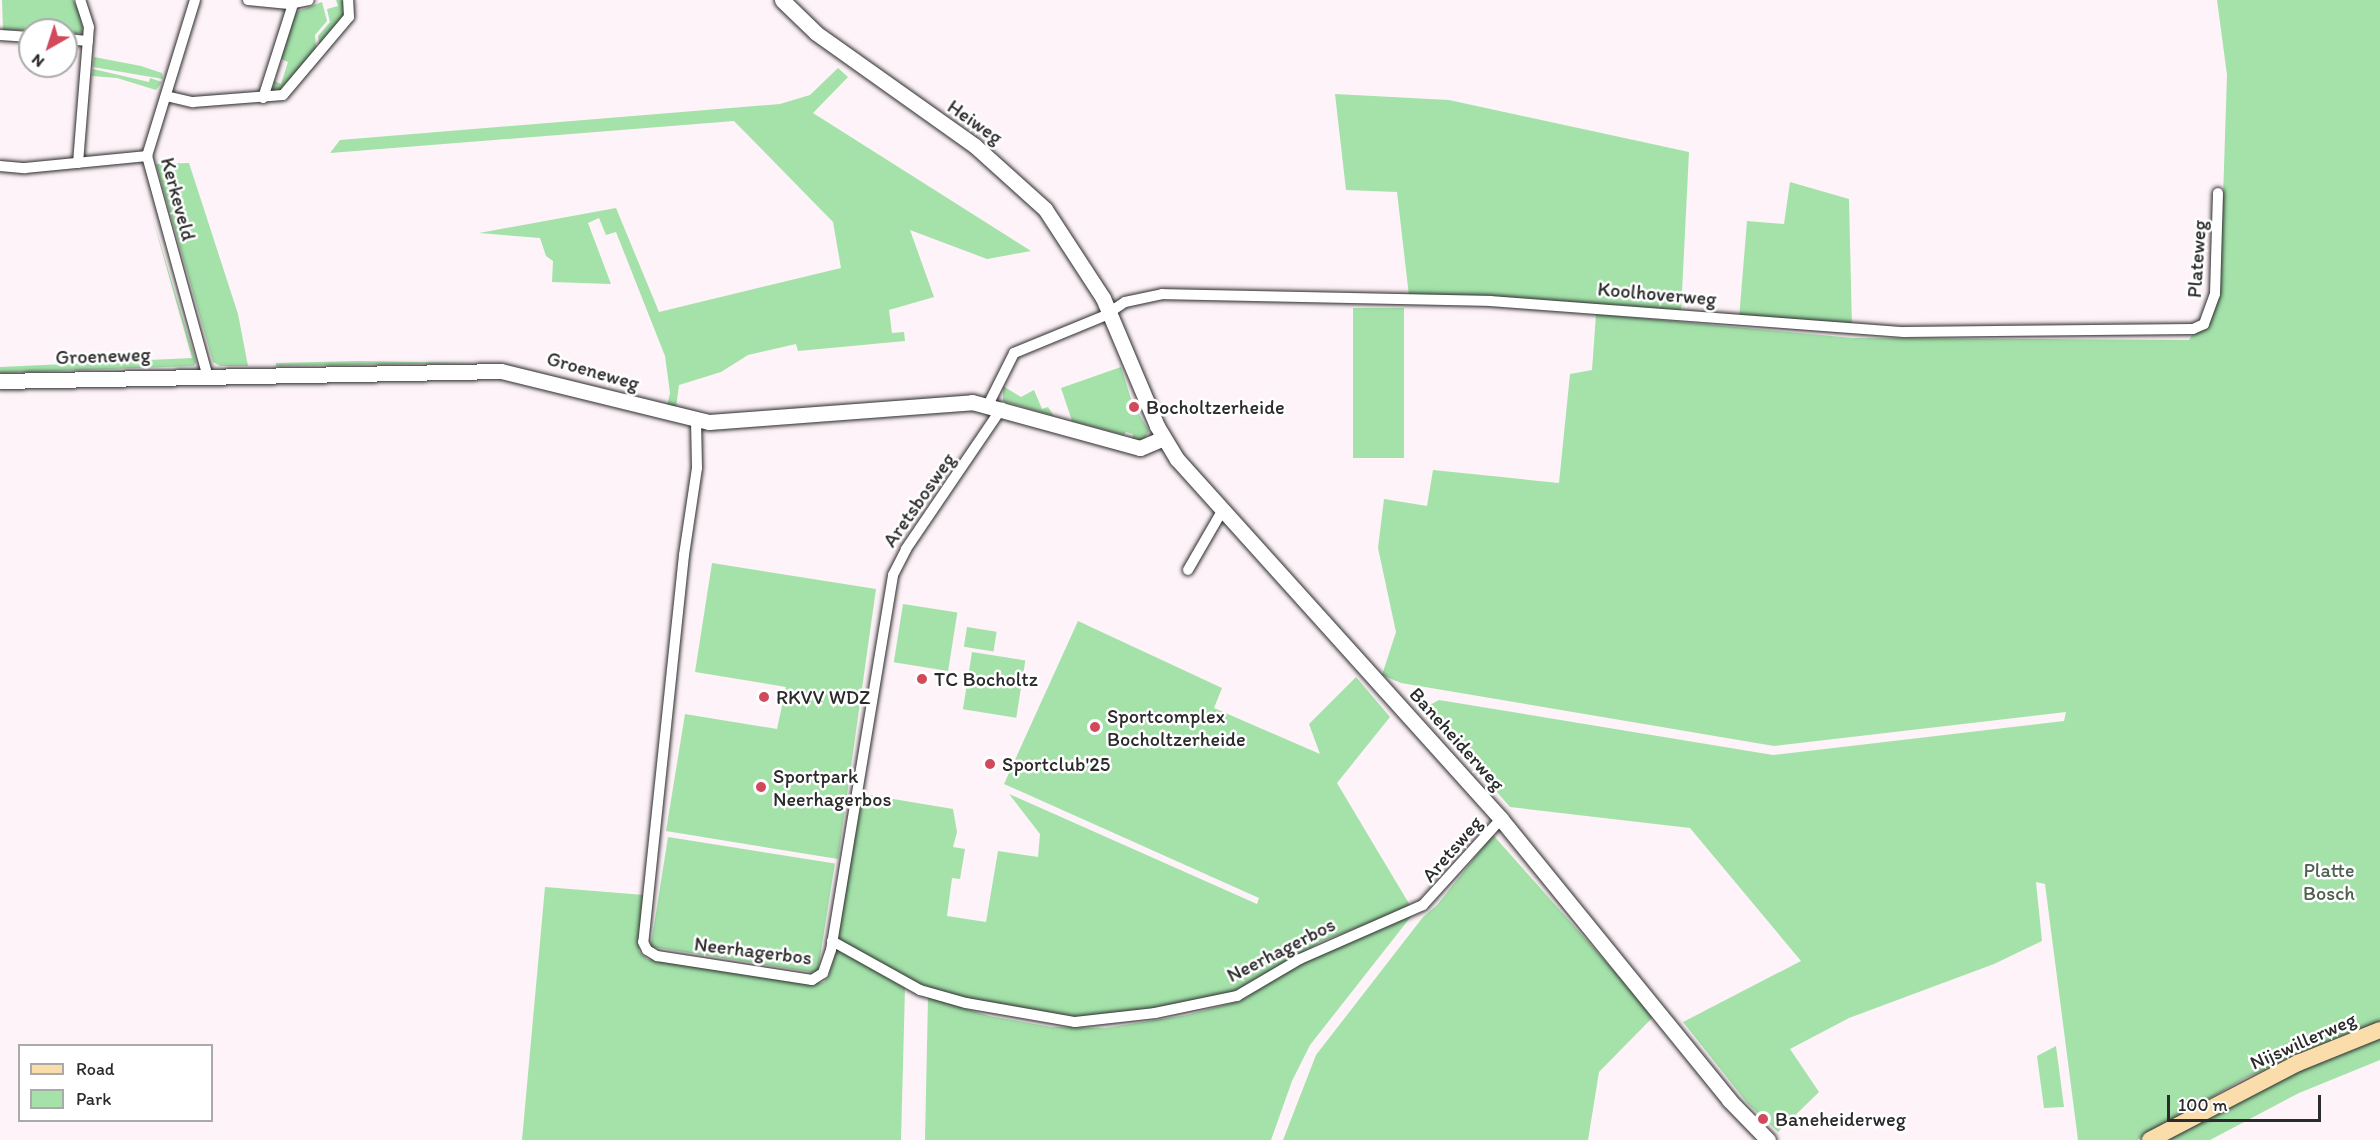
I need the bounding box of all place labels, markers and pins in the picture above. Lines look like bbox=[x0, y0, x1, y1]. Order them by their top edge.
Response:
place label: Bocholtzerheide bbox=[1146, 395, 1285, 419]
marker: Bocholtzerheide bbox=[1127, 400, 1141, 414]
place label: TC Bocholtz bbox=[934, 667, 1038, 691]
marker: TC Bocholtz bbox=[915, 672, 929, 686]
place label: RKVV WDZ bbox=[776, 685, 870, 709]
marker: RKVV WDZ bbox=[757, 690, 771, 704]
place label: Sportcomplex Bocholtzerheide bbox=[1107, 704, 1246, 751]
marker: Sportcomplex Bocholtzerheide bbox=[1088, 720, 1102, 734]
place label: Sportclub'25 bbox=[1002, 752, 1110, 776]
marker: Sportclub'25 bbox=[983, 757, 997, 771]
place label: Sportpark Neerhagerbos bbox=[773, 764, 891, 811]
marker: Sportpark Neerhagerbos bbox=[754, 780, 768, 794]
place label: Baneheiderweg bbox=[1775, 1107, 1906, 1131]
marker: Baneheiderweg bbox=[1756, 1112, 1770, 1126]

